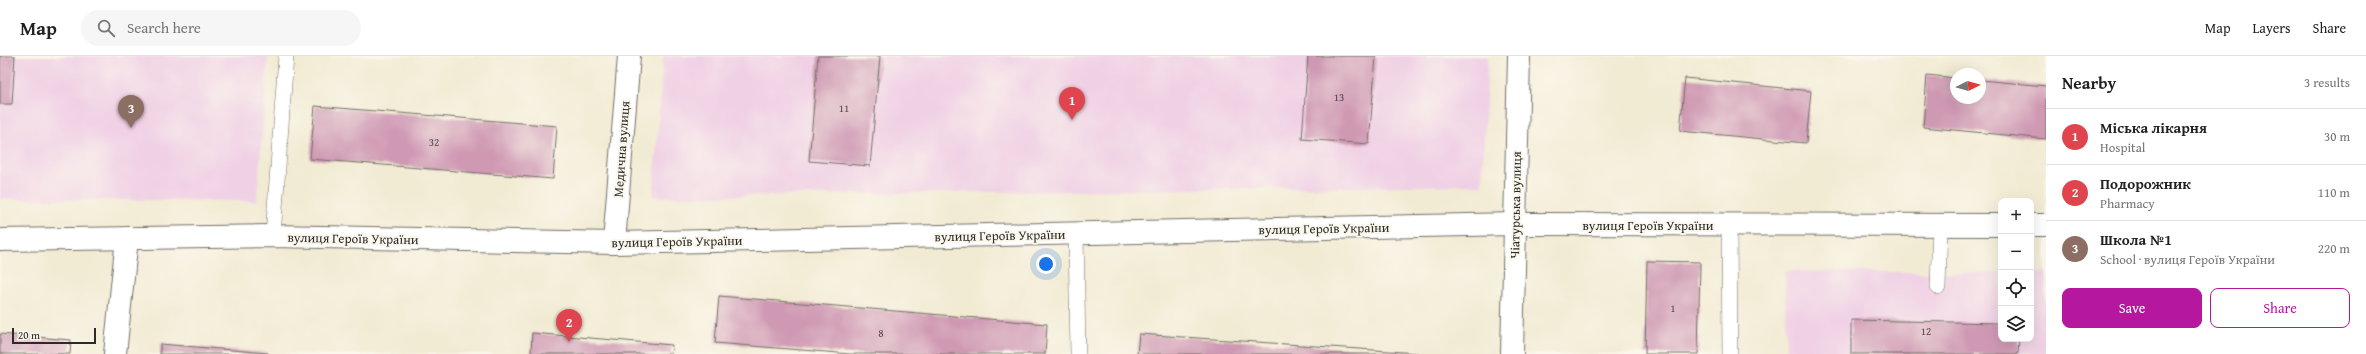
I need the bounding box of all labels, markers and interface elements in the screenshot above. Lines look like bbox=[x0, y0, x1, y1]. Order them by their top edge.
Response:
search box bbox=[81, 10, 361, 46]
text: Map bbox=[20, 14, 57, 42]
icon: search bbox=[95, 17, 117, 39]
text: Search here bbox=[127, 17, 201, 38]
text: Map bbox=[2205, 18, 2231, 38]
text: Layers bbox=[2253, 18, 2291, 38]
text: Share bbox=[2313, 18, 2346, 38]
north arrow bbox=[1950, 68, 1986, 104]
text: Nearby bbox=[2062, 70, 2116, 95]
text: 3 results bbox=[2304, 73, 2350, 92]
pin: 1 bbox=[1059, 87, 1085, 120]
house number: 13 bbox=[1334, 89, 1344, 105]
pin: 3 bbox=[118, 95, 144, 128]
street label: Медична вулиця bbox=[609, 100, 634, 198]
house number: 11 bbox=[839, 100, 849, 116]
text: Мiська лiкарня bbox=[2100, 117, 2207, 138]
text: 1 bbox=[2072, 127, 2078, 146]
text: 30 m bbox=[2324, 127, 2350, 146]
house number: 32 bbox=[429, 134, 439, 150]
text: Hospital bbox=[2100, 138, 2145, 157]
street label: Чіатурська вулиця bbox=[1505, 151, 1526, 259]
text: Подорожник bbox=[2100, 173, 2191, 194]
text: 2 bbox=[2072, 183, 2078, 202]
text: 110 m bbox=[2318, 183, 2350, 202]
text: Pharmacy bbox=[2100, 194, 2155, 213]
map controls bbox=[1998, 198, 2034, 342]
button: + bbox=[1998, 198, 2034, 234]
street label: вулиця Героїв України bbox=[1582, 216, 1714, 235]
street label: вулиця Героїв України bbox=[1258, 218, 1390, 239]
street label: вулиця Героїв України bbox=[934, 225, 1066, 246]
street label: вулиця Героїв України bbox=[287, 228, 419, 249]
text: Школа №1 bbox=[2100, 229, 2172, 250]
street label: вулиця Героїв України bbox=[611, 231, 743, 252]
button: − bbox=[1998, 234, 2034, 270]
text: 3 bbox=[2072, 239, 2078, 258]
text: 220 m bbox=[2318, 239, 2350, 258]
text: School · вулиця Героїв України bbox=[2100, 250, 2275, 269]
your location bbox=[1036, 254, 1056, 274]
button: locate bbox=[1998, 270, 2034, 306]
button: Save bbox=[2062, 288, 2202, 328]
button: Share bbox=[2210, 288, 2350, 328]
house number: 1 bbox=[1670, 300, 1676, 316]
button: layers bbox=[1998, 306, 2034, 342]
pin: 2 bbox=[556, 309, 582, 342]
house number: 12 bbox=[1921, 323, 1931, 339]
house number: 8 bbox=[878, 325, 884, 341]
scale bar bbox=[12, 326, 96, 345]
text: 20 m bbox=[18, 327, 40, 343]

